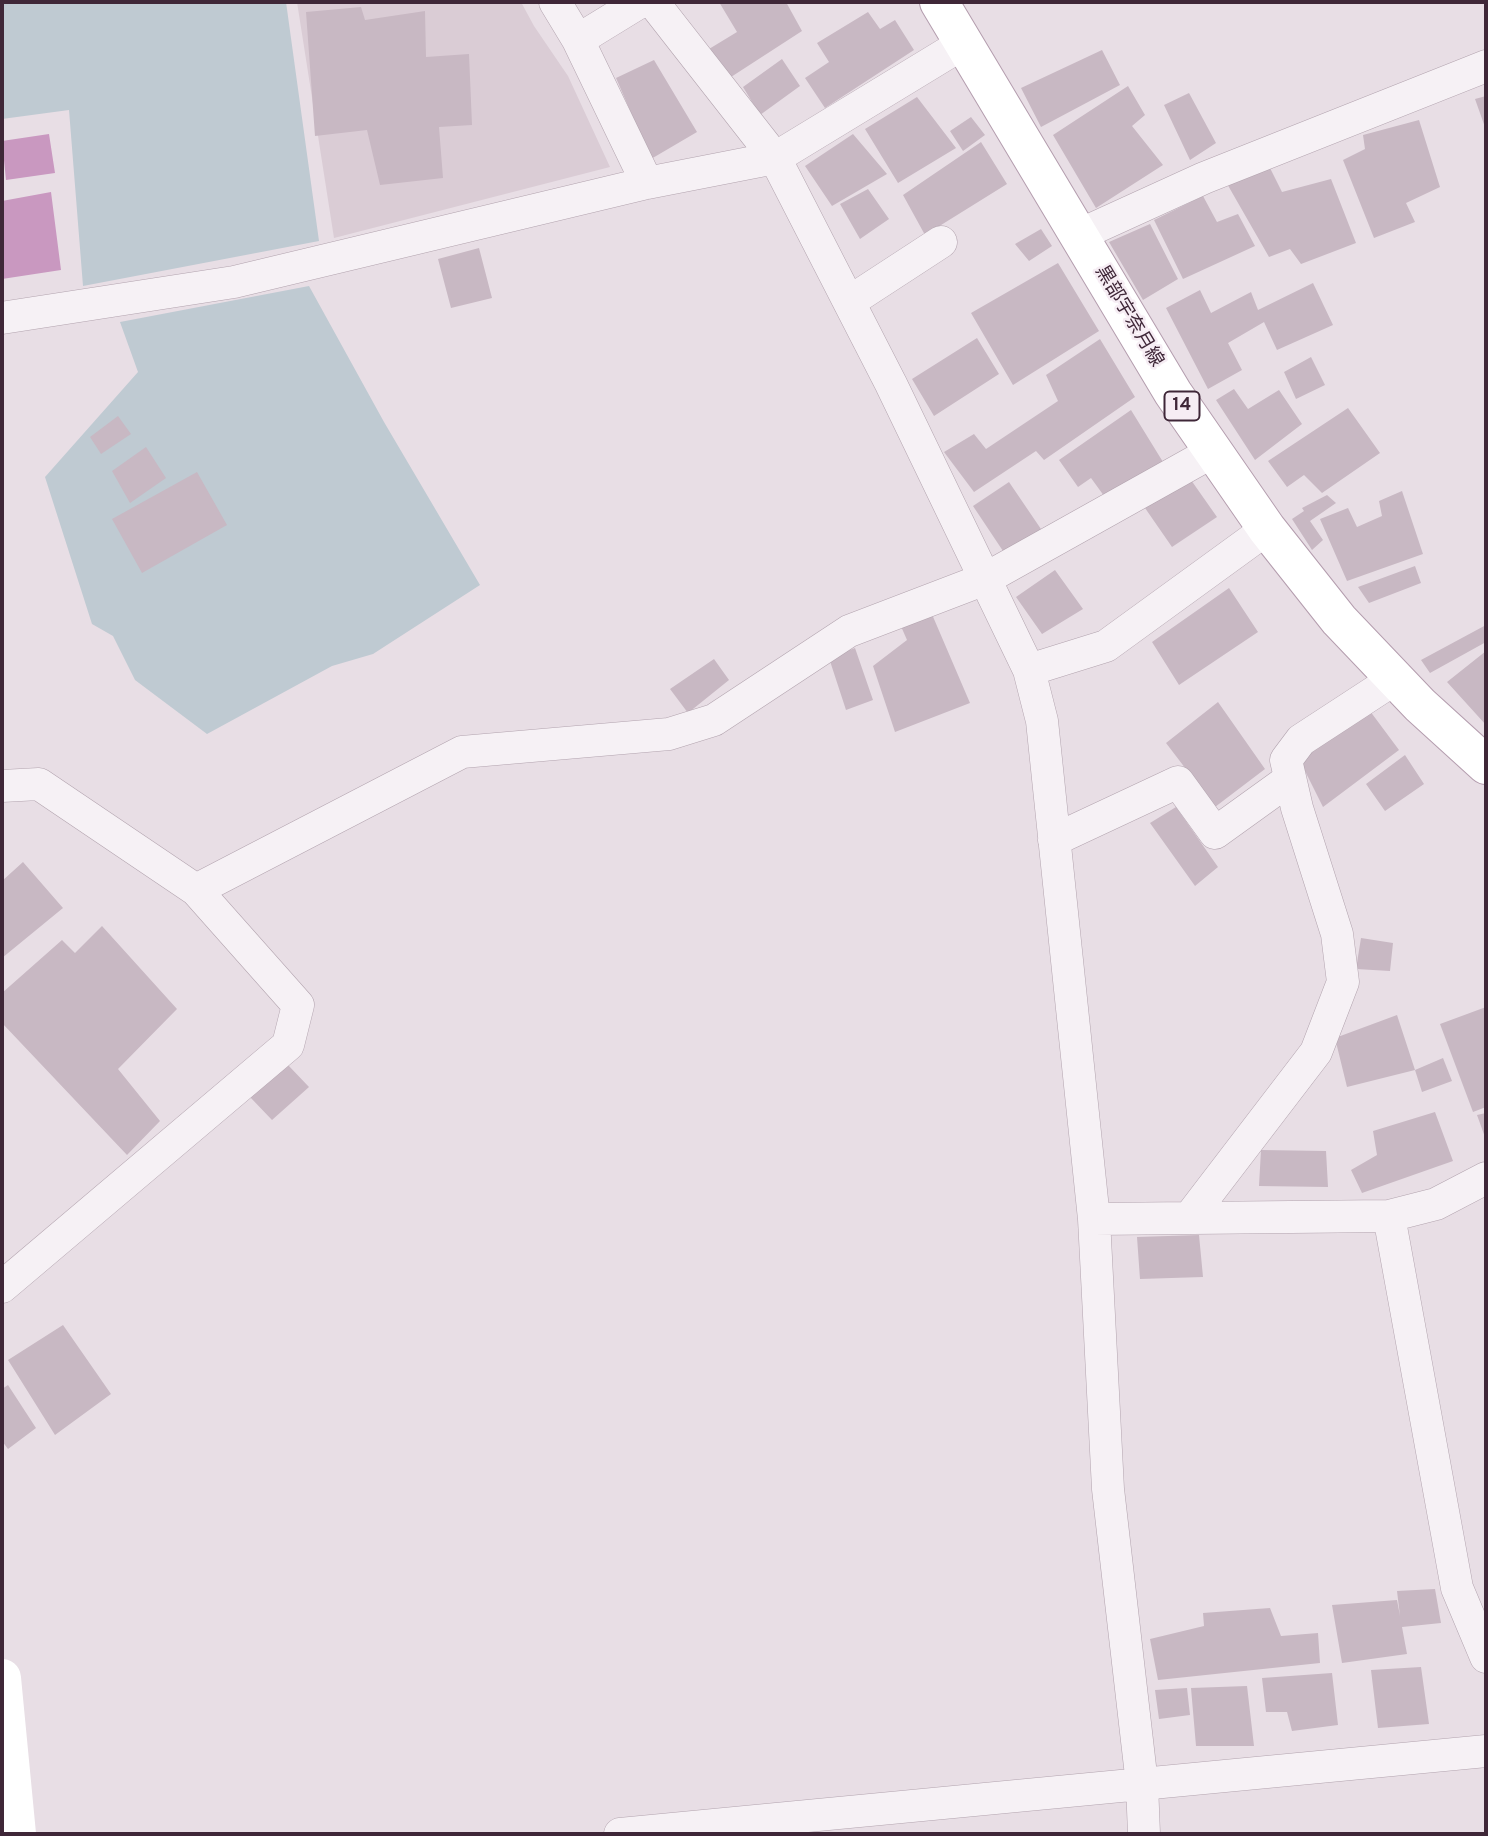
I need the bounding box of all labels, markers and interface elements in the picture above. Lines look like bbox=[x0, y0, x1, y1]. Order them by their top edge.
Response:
street label: 黒部宇奈月線 bbox=[1089, 262, 1167, 372]
road number: 14 bbox=[1164, 392, 1200, 420]

